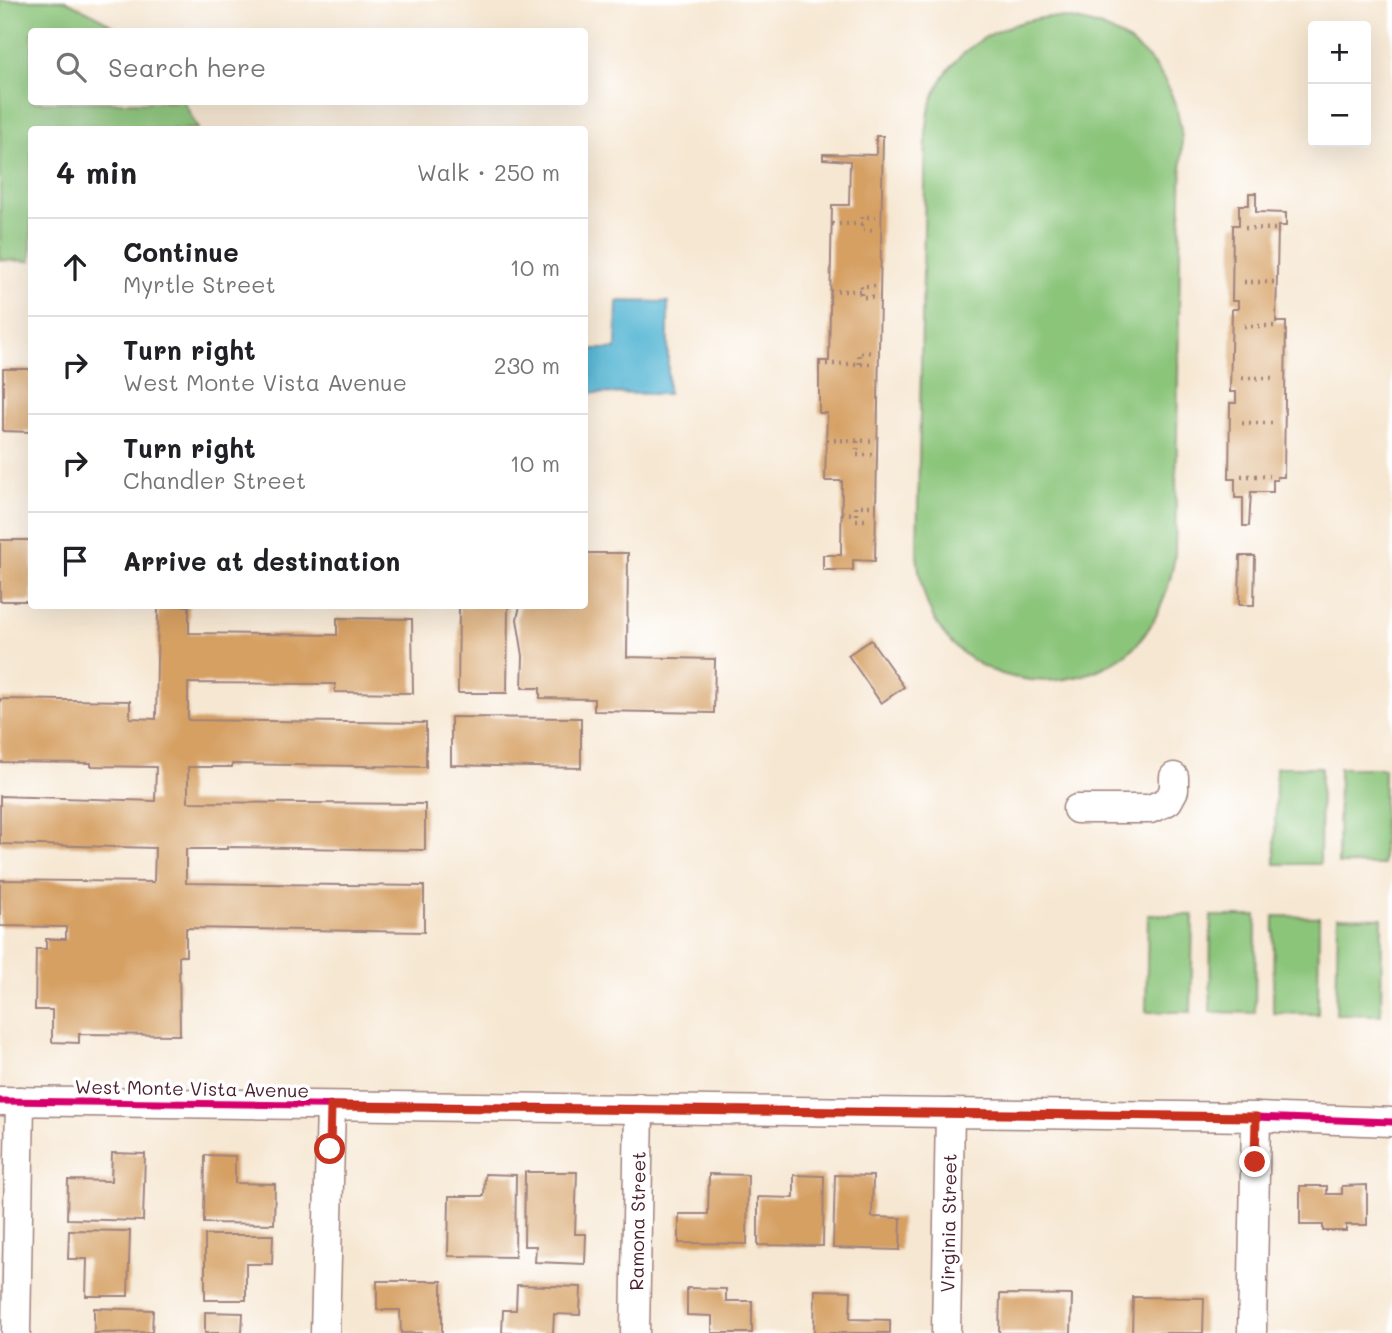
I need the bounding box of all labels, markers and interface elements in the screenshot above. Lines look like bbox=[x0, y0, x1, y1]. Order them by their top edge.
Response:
map controls bbox=[1308, 21, 1371, 147]
button: + bbox=[1308, 21, 1371, 84]
search box bbox=[28, 28, 588, 105]
icon: search bbox=[52, 48, 90, 86]
text: Search here bbox=[108, 50, 266, 84]
button: − bbox=[1308, 84, 1371, 147]
text: 4 min bbox=[56, 152, 137, 192]
text: Walk · 250 m bbox=[417, 157, 560, 187]
text: Continue bbox=[123, 235, 239, 269]
icon: ahead bbox=[56, 248, 94, 286]
text: 10 m bbox=[510, 252, 560, 282]
text: Myrtle Street bbox=[123, 269, 276, 299]
text: Turn right bbox=[123, 333, 256, 367]
icon: right bbox=[56, 346, 94, 384]
text: 230 m bbox=[494, 350, 560, 380]
text: West Monte Vista Avenue bbox=[123, 367, 407, 397]
text: Turn right bbox=[123, 431, 256, 465]
icon: right bbox=[56, 444, 94, 482]
text: 10 m bbox=[510, 448, 560, 478]
text: Chandler Street bbox=[123, 465, 306, 495]
icon: arrive bbox=[56, 542, 94, 580]
text: Arrive at destination bbox=[123, 544, 400, 578]
street label: West Monte Vista Avenue bbox=[75, 1073, 309, 1103]
route start bbox=[314, 1133, 345, 1164]
route end bbox=[1239, 1146, 1270, 1177]
street label: Ramona Street bbox=[623, 1151, 651, 1291]
street label: Virginia Street bbox=[934, 1153, 962, 1293]

